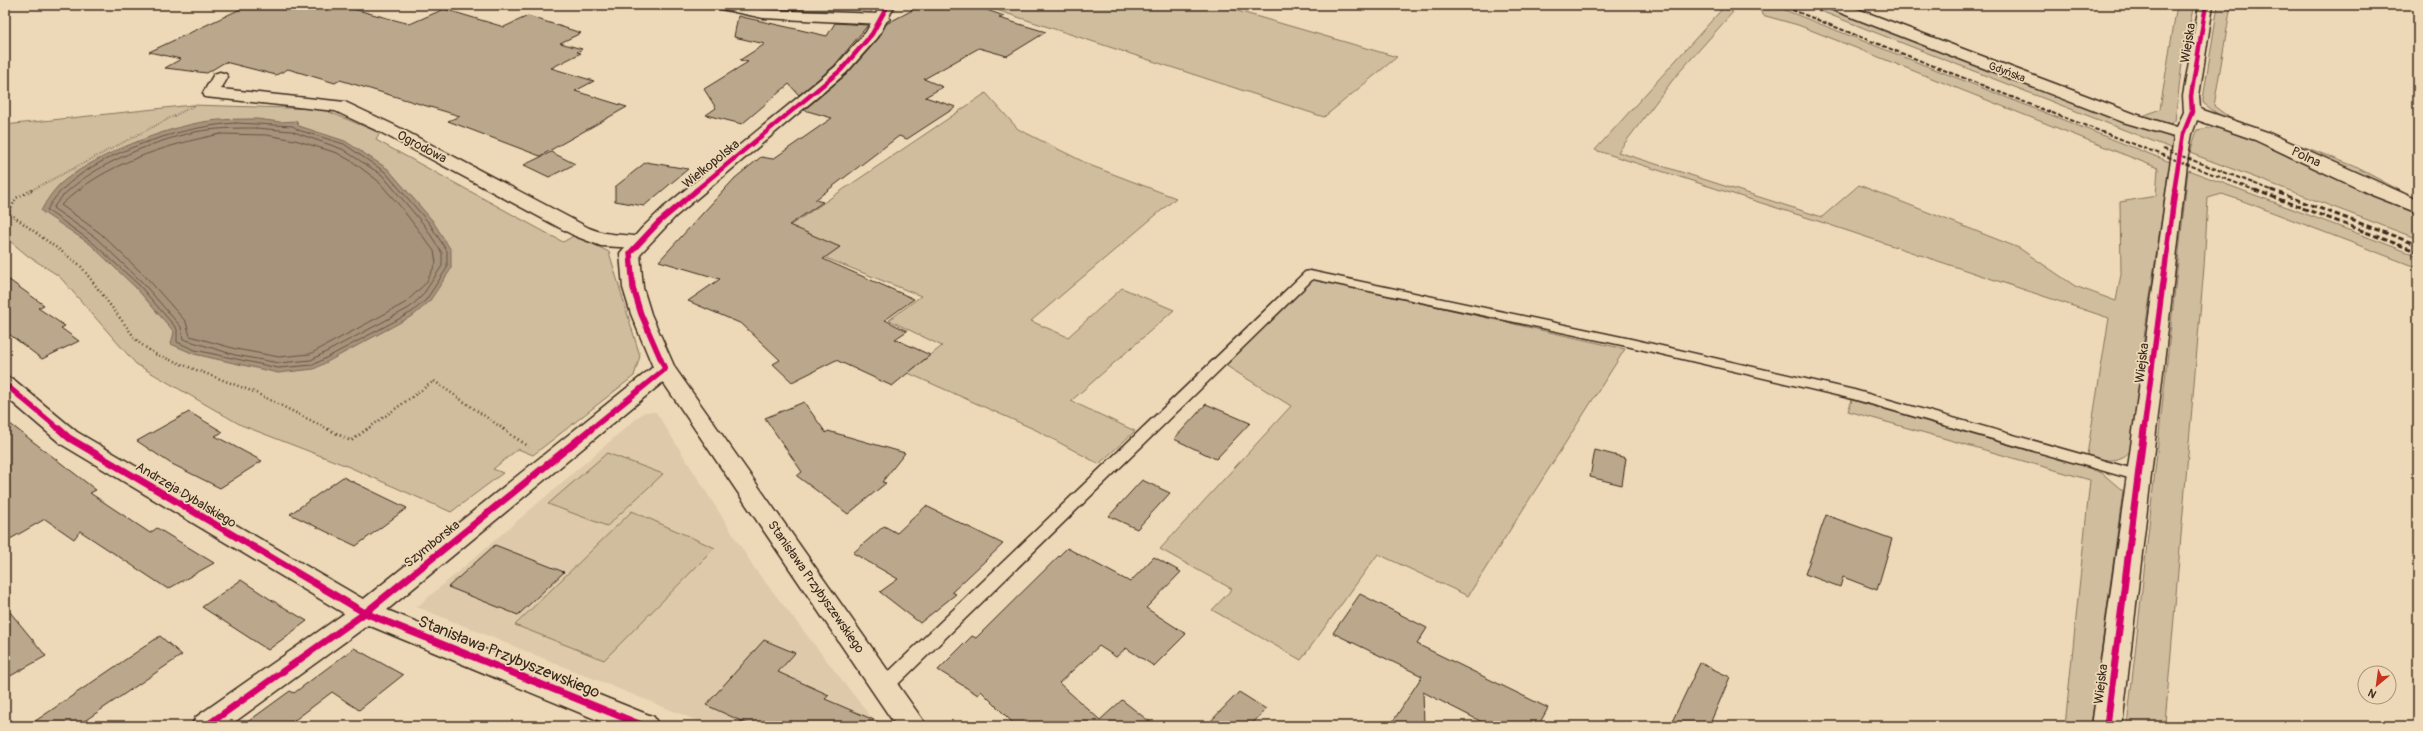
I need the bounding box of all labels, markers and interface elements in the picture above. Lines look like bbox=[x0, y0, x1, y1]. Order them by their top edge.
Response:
street label: Wiejska bbox=[2177, 22, 2199, 64]
street label: Gdyńska bbox=[1987, 59, 2027, 85]
street label: Ogrodowa bbox=[394, 127, 450, 167]
street label: Wielkopolska bbox=[679, 136, 743, 192]
street label: Polna bbox=[2289, 143, 2323, 171]
street label: Wiejska bbox=[2132, 342, 2152, 384]
street label: Andrzeja Dybalskiego bbox=[133, 459, 239, 531]
street label: Szymborska bbox=[401, 517, 463, 571]
street label: Stanisława Przybyszewskiego bbox=[764, 518, 868, 656]
street label: Stanisława Przybyszewskiego bbox=[415, 611, 603, 703]
street label: Wiejska bbox=[2091, 663, 2111, 705]
north arrow bbox=[2357, 665, 2397, 705]
text: N bbox=[2365, 686, 2379, 701]

